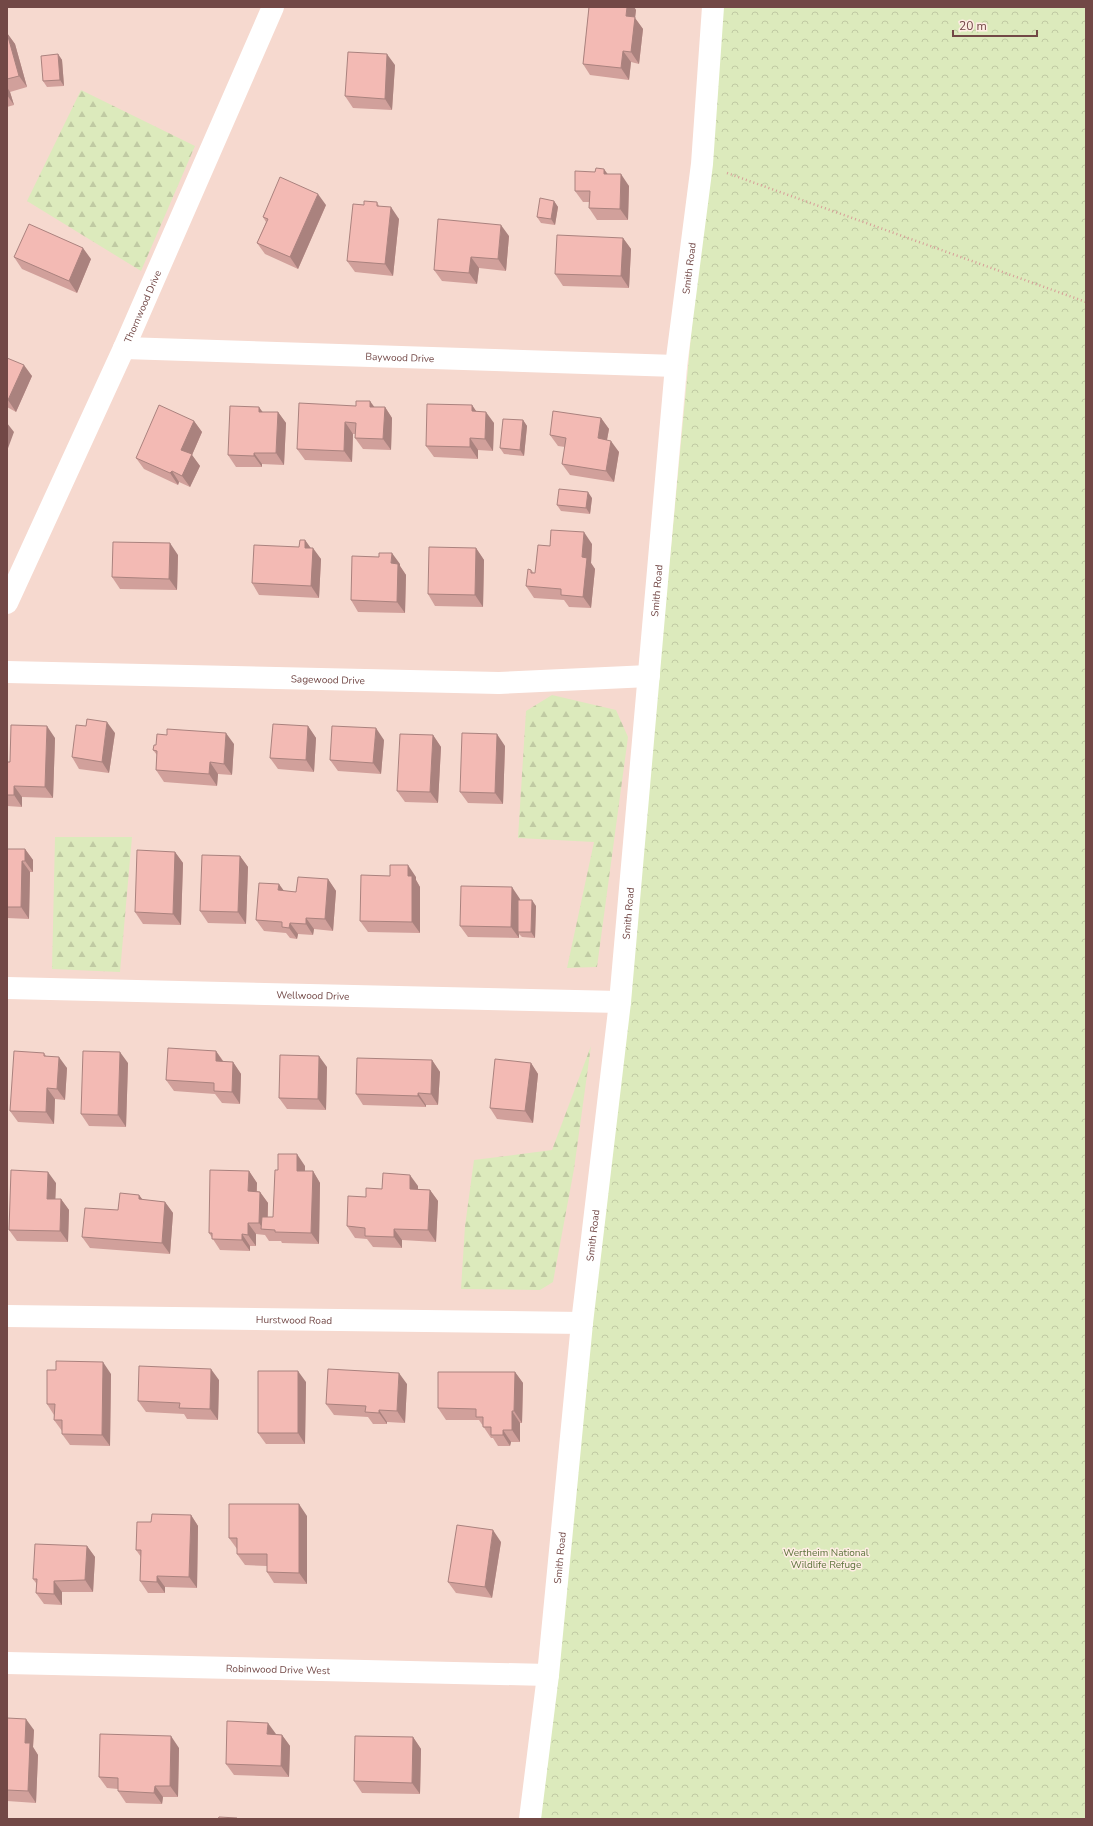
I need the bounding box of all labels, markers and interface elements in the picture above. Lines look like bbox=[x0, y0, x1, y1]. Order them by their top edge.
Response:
scale bar bbox=[953, 12, 1037, 38]
text: 20 m bbox=[959, 18, 987, 34]
street label: Smith Road bbox=[679, 242, 700, 295]
street label: Thornwood Drive bbox=[121, 268, 165, 345]
street label: Baywood Drive bbox=[365, 350, 435, 366]
street label: Smith Road bbox=[648, 564, 666, 617]
street label: Sagewood Drive bbox=[291, 672, 365, 688]
street label: Smith Road bbox=[620, 887, 638, 940]
street label: Wellwood Drive bbox=[276, 988, 350, 1004]
street label: Smith Road bbox=[583, 1209, 603, 1262]
street label: Hurstwood Road bbox=[256, 1313, 332, 1328]
street label: Smith Road bbox=[551, 1531, 570, 1584]
park label: Wertheim National Wildlife Refuge bbox=[783, 1546, 869, 1572]
street label: Robinwood Drive West bbox=[226, 1662, 331, 1678]

